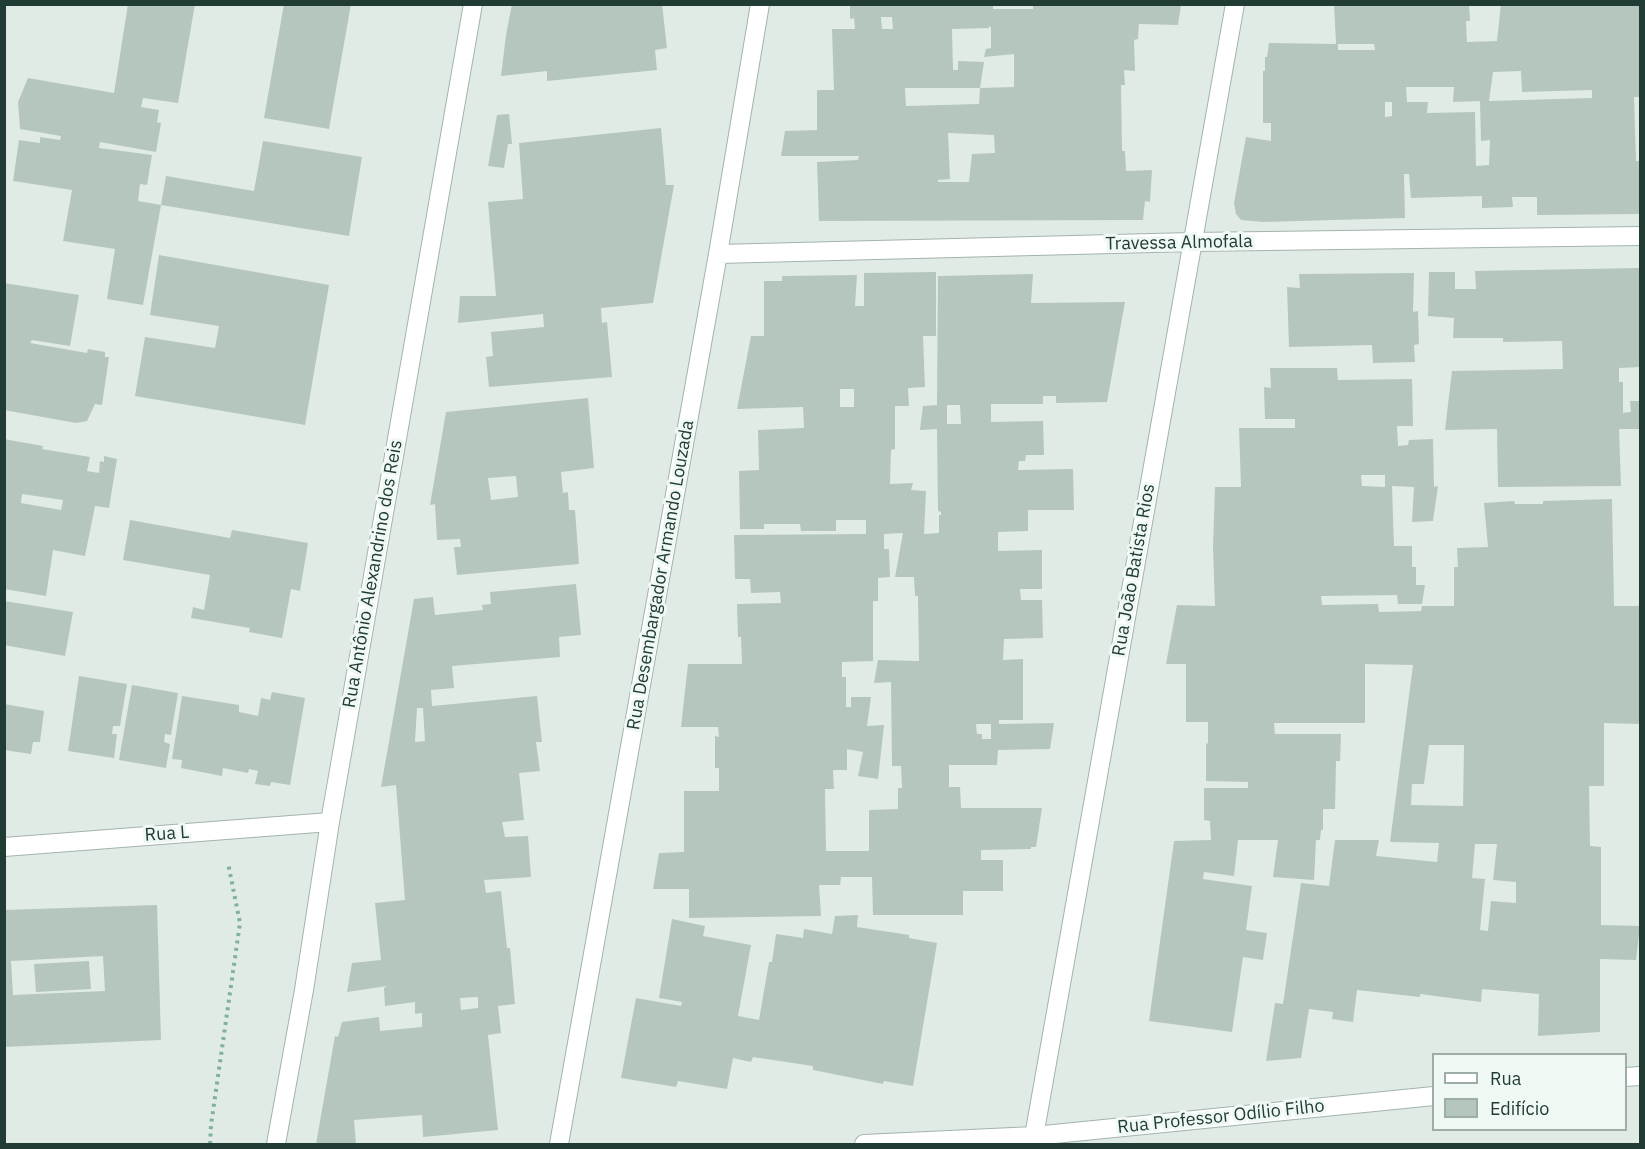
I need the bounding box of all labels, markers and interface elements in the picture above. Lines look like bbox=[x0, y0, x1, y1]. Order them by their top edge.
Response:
street label: Travessa Almofala bbox=[1105, 231, 1253, 255]
street label: Rua Desembargador Armando Louzada bbox=[623, 418, 699, 732]
street label: Rua Antônio Alexandrino dos Reis bbox=[339, 438, 407, 710]
street label: Rua João Batista Rios bbox=[1108, 482, 1160, 658]
street label: Rua L bbox=[144, 822, 190, 846]
legend bbox=[1432, 1053, 1627, 1131]
text: Rua bbox=[1490, 1067, 1521, 1090]
street label: Rua Professor Odílio Filho bbox=[1116, 1095, 1326, 1139]
text: Edifício bbox=[1490, 1097, 1549, 1120]

